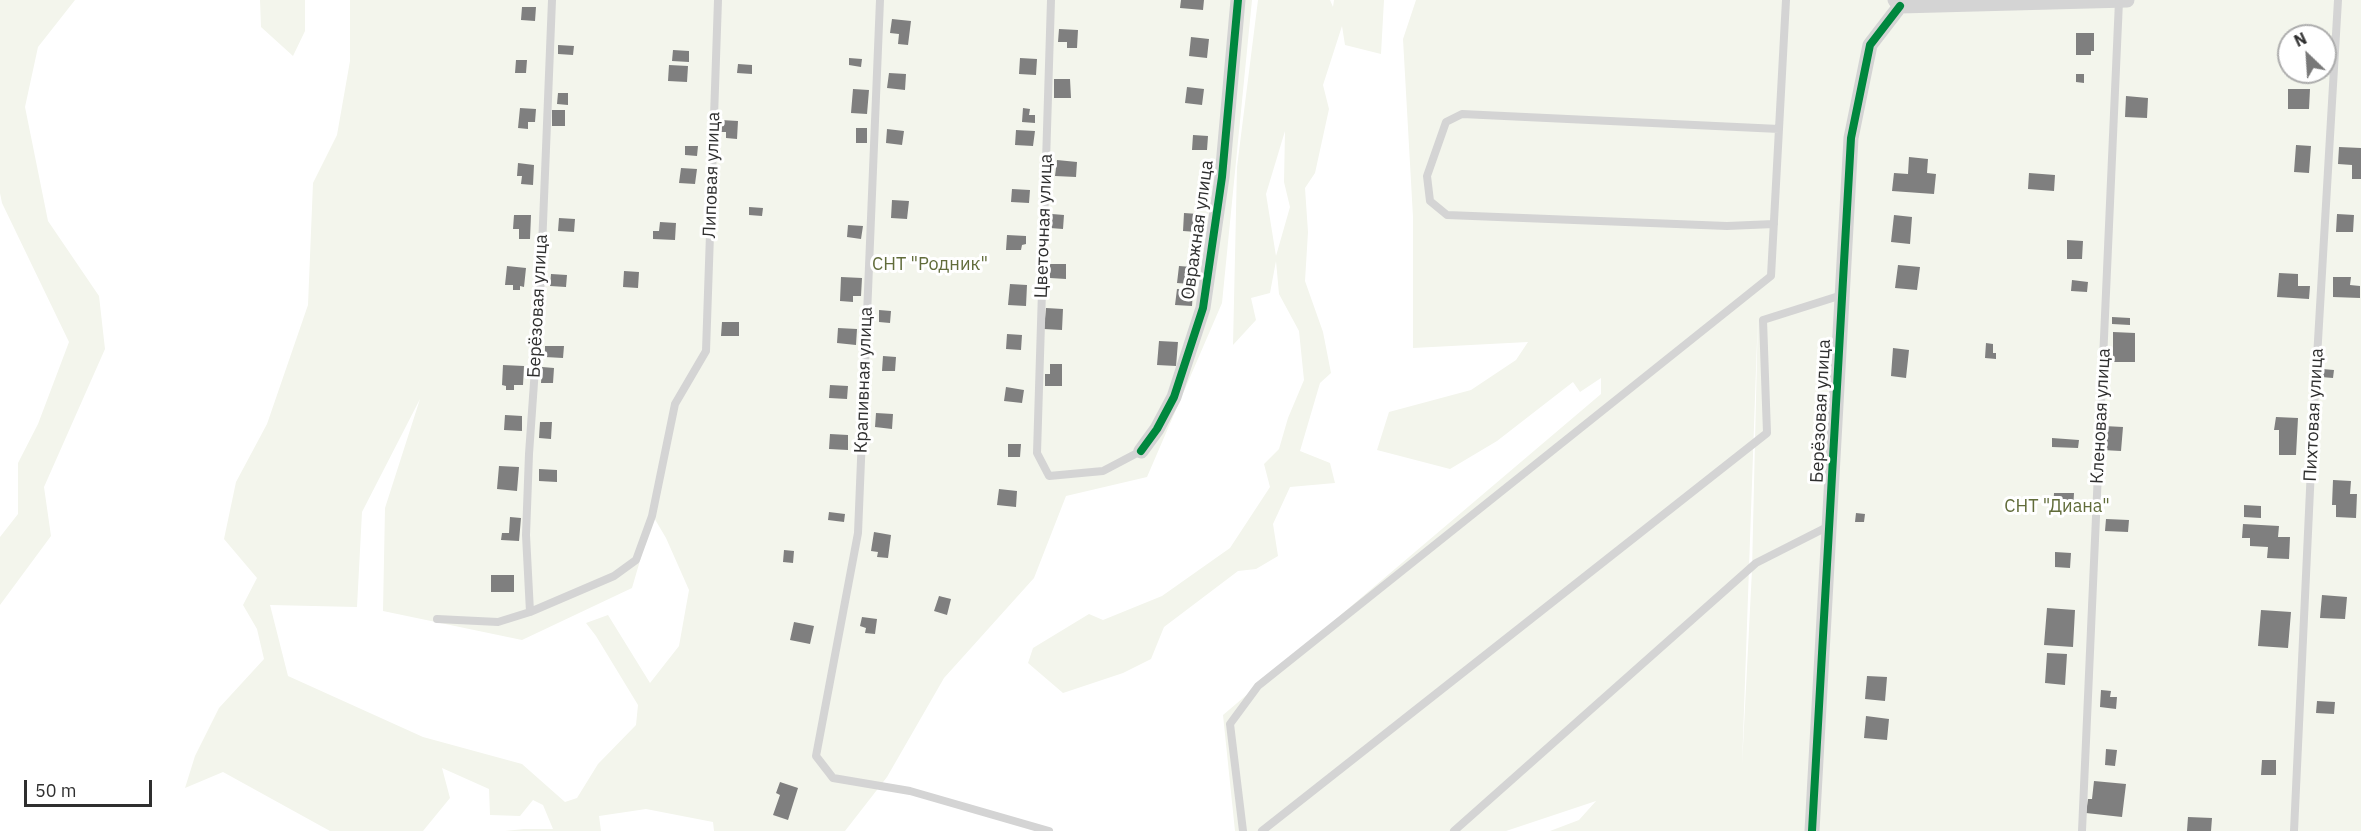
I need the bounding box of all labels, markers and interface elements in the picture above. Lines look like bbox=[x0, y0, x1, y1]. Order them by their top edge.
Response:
north arrow bbox=[2277, 24, 2337, 84]
text: N bbox=[2291, 28, 2310, 51]
street label: Липовая улица bbox=[699, 111, 725, 239]
street label: Цветочная улица bbox=[1031, 153, 1057, 299]
street label: Овражная улица bbox=[1178, 159, 1218, 301]
street label: Берёзовая улица bbox=[523, 234, 553, 378]
park label: СНТ "Родник" bbox=[872, 254, 988, 276]
street label: Крапивная улица bbox=[851, 306, 877, 454]
street label: Берёзовая улица bbox=[1806, 339, 1836, 483]
street label: Кленовая улица bbox=[2087, 348, 2115, 484]
street label: Пихтовая улица bbox=[2300, 348, 2328, 482]
park label: СНТ "Диана" bbox=[2004, 496, 2110, 518]
scale bar bbox=[27, 768, 154, 806]
text: 50 m bbox=[35, 779, 77, 802]

